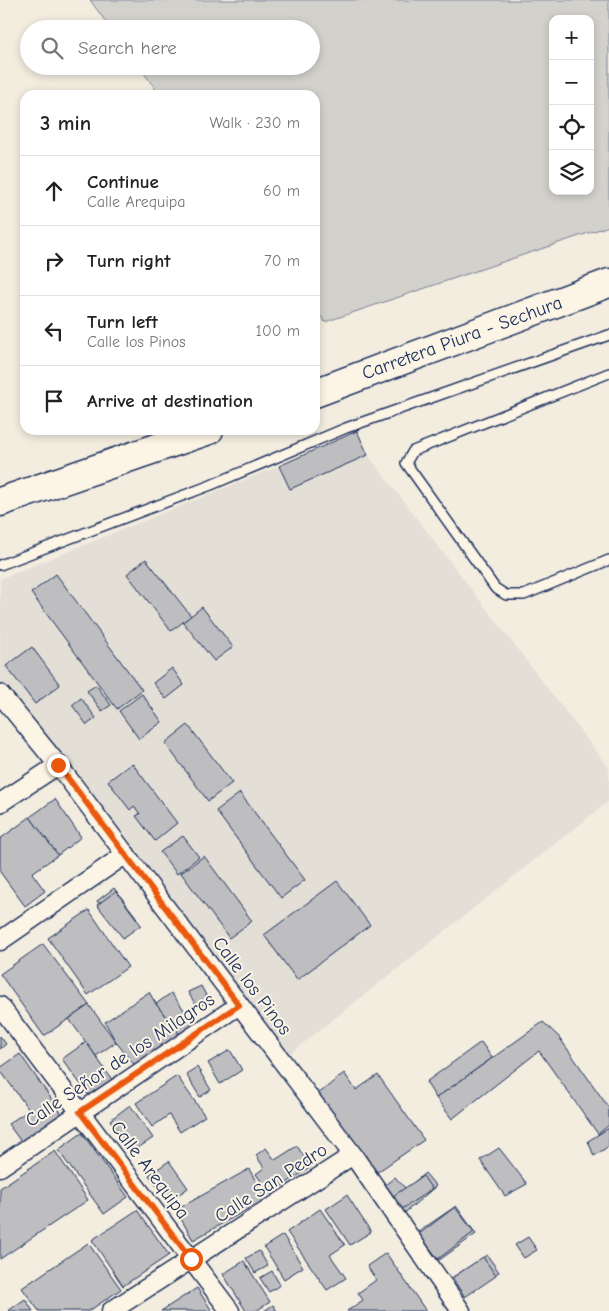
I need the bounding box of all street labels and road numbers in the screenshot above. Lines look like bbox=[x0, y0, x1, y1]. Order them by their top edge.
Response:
street label: Carretera Piura - Sechura bbox=[359, 291, 565, 385]
street label: Calle los Pinos bbox=[208, 933, 296, 1040]
street label: Calle Señor de los Milagros bbox=[21, 988, 219, 1132]
street label: Calle Arequipa bbox=[106, 1117, 194, 1223]
street label: Calle San Pedro bbox=[211, 1139, 331, 1227]

